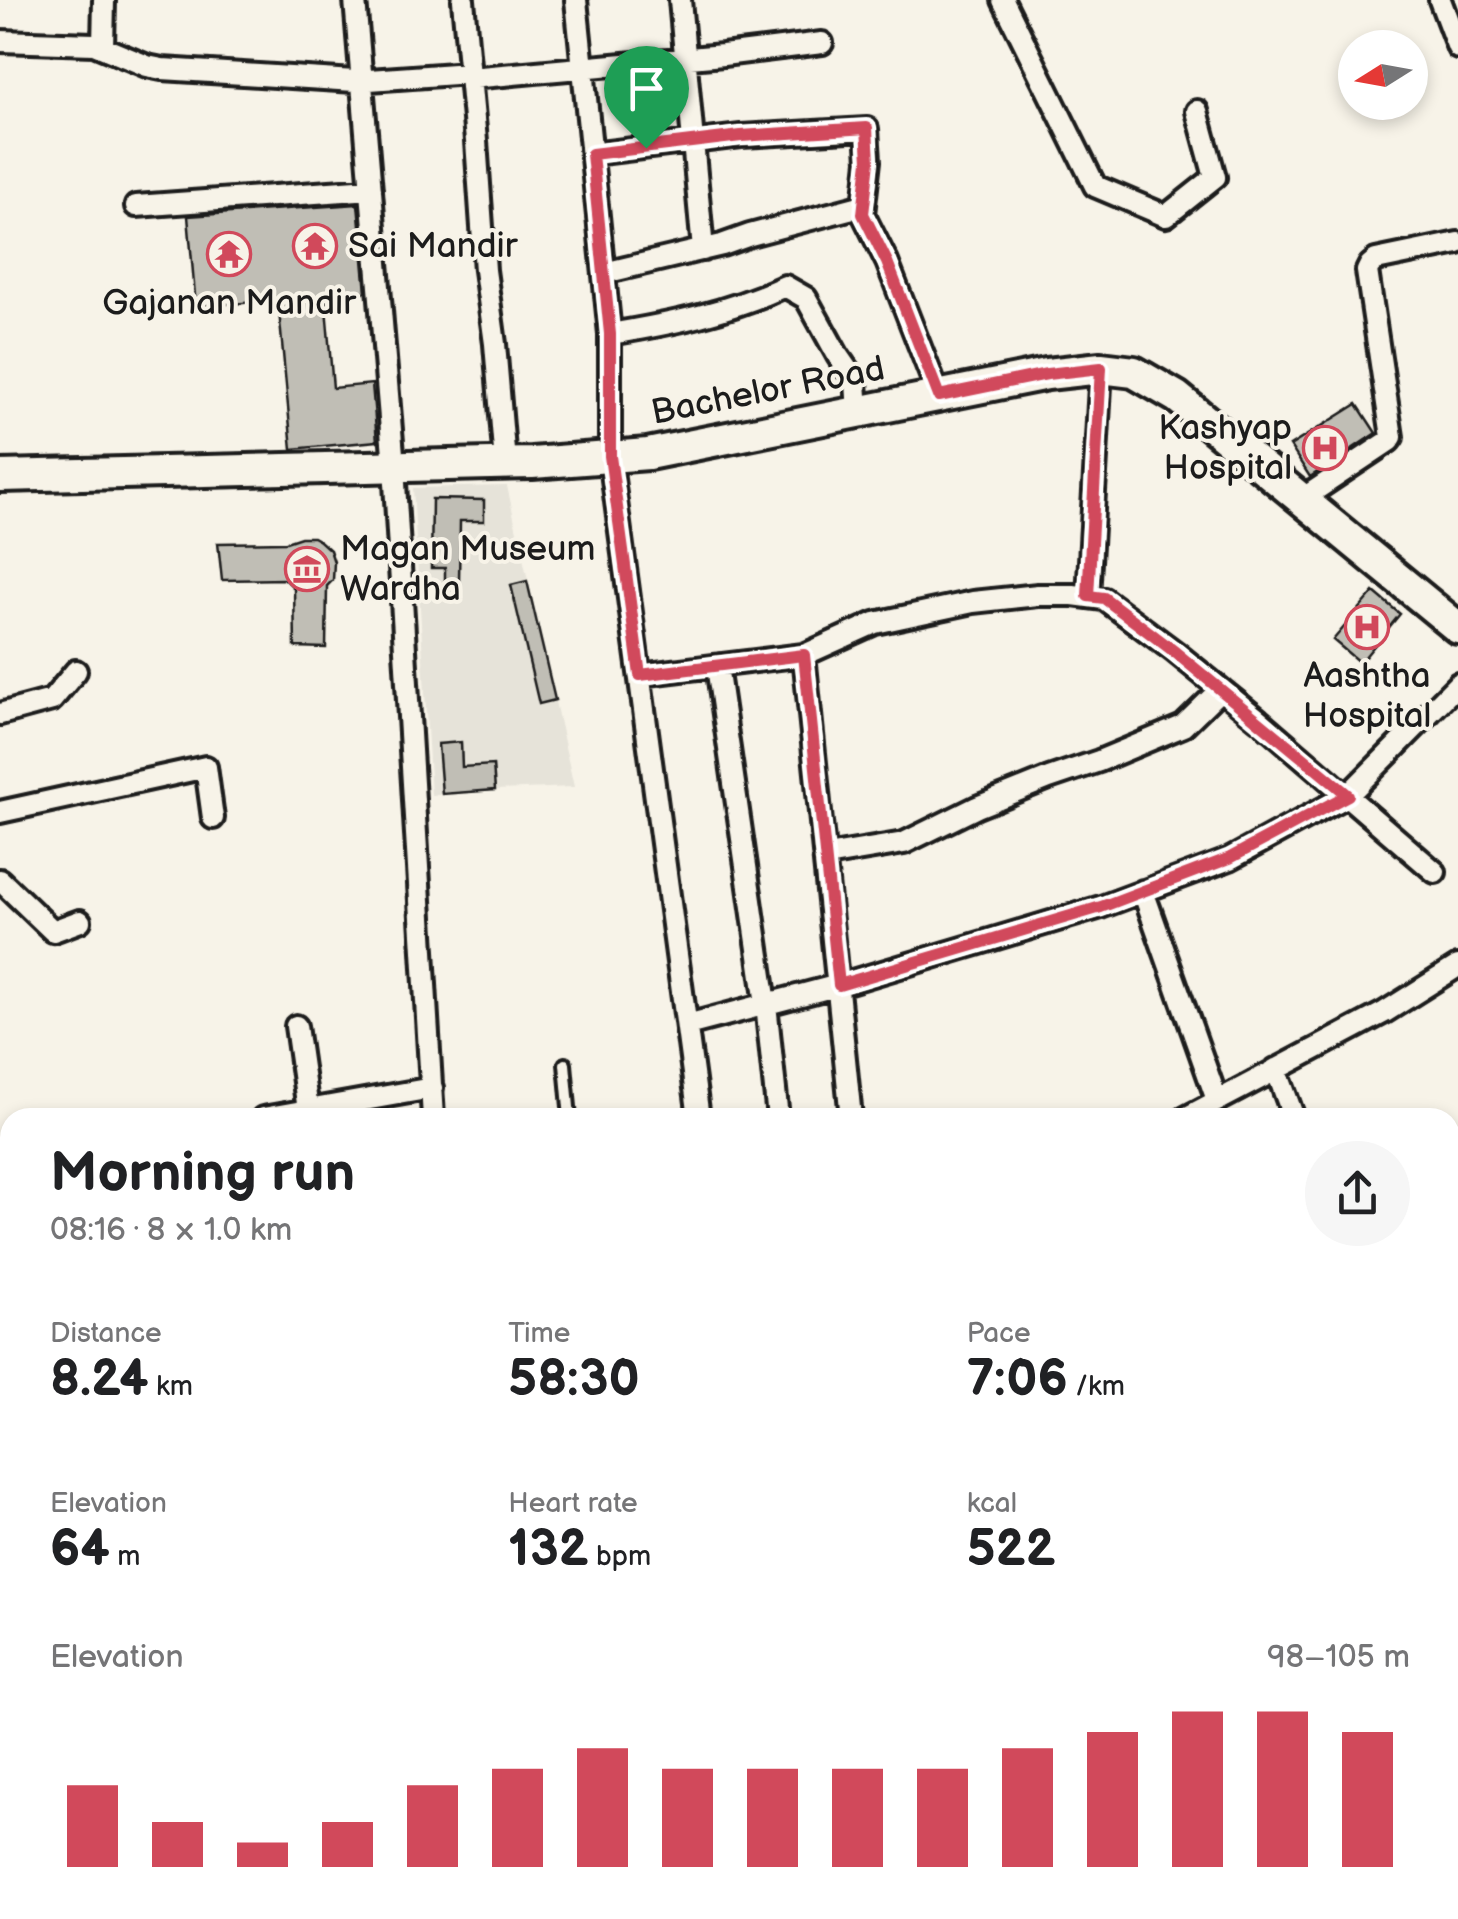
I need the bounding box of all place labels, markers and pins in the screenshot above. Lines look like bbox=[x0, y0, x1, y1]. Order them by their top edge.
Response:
pin bbox=[604, 46, 689, 149]
temple icon: Sai Mandir bbox=[292, 223, 338, 269]
place label: Sai Mandir bbox=[348, 225, 519, 268]
temple icon: Gajanan Mandir bbox=[206, 231, 252, 277]
place label: Gajanan Mandir bbox=[102, 282, 357, 325]
place label: Kashyap Hospital bbox=[1158, 407, 1292, 490]
hospital icon: Kashyap Hospital bbox=[1302, 425, 1348, 471]
place label: Magan Museum Wardha bbox=[340, 528, 596, 611]
museum icon: Magan Museum Wardha bbox=[284, 546, 330, 592]
hospital icon: Aashtha Hospital bbox=[1344, 604, 1390, 650]
place label: Aashtha Hospital bbox=[1303, 655, 1431, 738]

